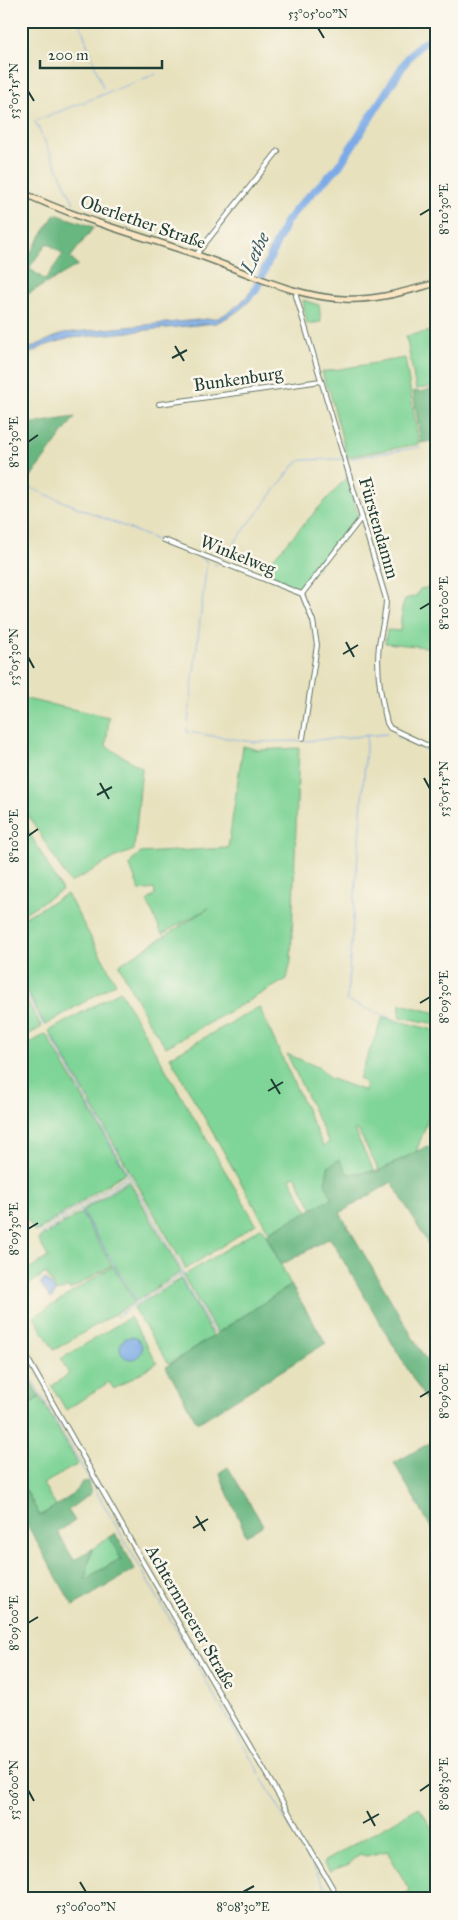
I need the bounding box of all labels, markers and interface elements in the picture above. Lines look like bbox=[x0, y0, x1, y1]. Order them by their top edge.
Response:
text: 53°05'00"N bbox=[288, 7, 348, 21]
scale bar bbox=[40, 38, 162, 70]
text: 200 m bbox=[48, 46, 89, 64]
text: 53°05'15"N bbox=[7, 63, 21, 119]
text: 8°10'30"E bbox=[437, 183, 451, 235]
street label: Oberlether Straße bbox=[77, 190, 209, 254]
water label: Lethe bbox=[235, 228, 275, 278]
street label: Bunkenburg bbox=[192, 362, 285, 397]
text: 8°10'30"E bbox=[7, 416, 21, 468]
street label: Fürstendamm bbox=[354, 474, 404, 582]
street label: Winkelweg bbox=[197, 530, 280, 581]
text: 8°10'00"E bbox=[437, 576, 451, 630]
text: 53°05'30"N bbox=[7, 628, 21, 686]
text: 53°05'15"N bbox=[437, 761, 451, 817]
text: 8°10'00"E bbox=[7, 809, 21, 863]
text: 8°09'30"E bbox=[437, 970, 451, 1024]
text: 8°09'30"E bbox=[7, 1202, 21, 1256]
text: 8°09'00"E bbox=[437, 1363, 451, 1419]
street label: Achternmeerer Straße bbox=[140, 1540, 241, 1693]
text: 8°09'00"E bbox=[7, 1595, 21, 1651]
text: 8°08'30"E bbox=[437, 1757, 451, 1811]
text: 53°06'00"N bbox=[7, 1760, 21, 1820]
text: 53°06'00"N bbox=[56, 1900, 116, 1914]
text: 8°08'30"E bbox=[216, 1900, 270, 1914]

